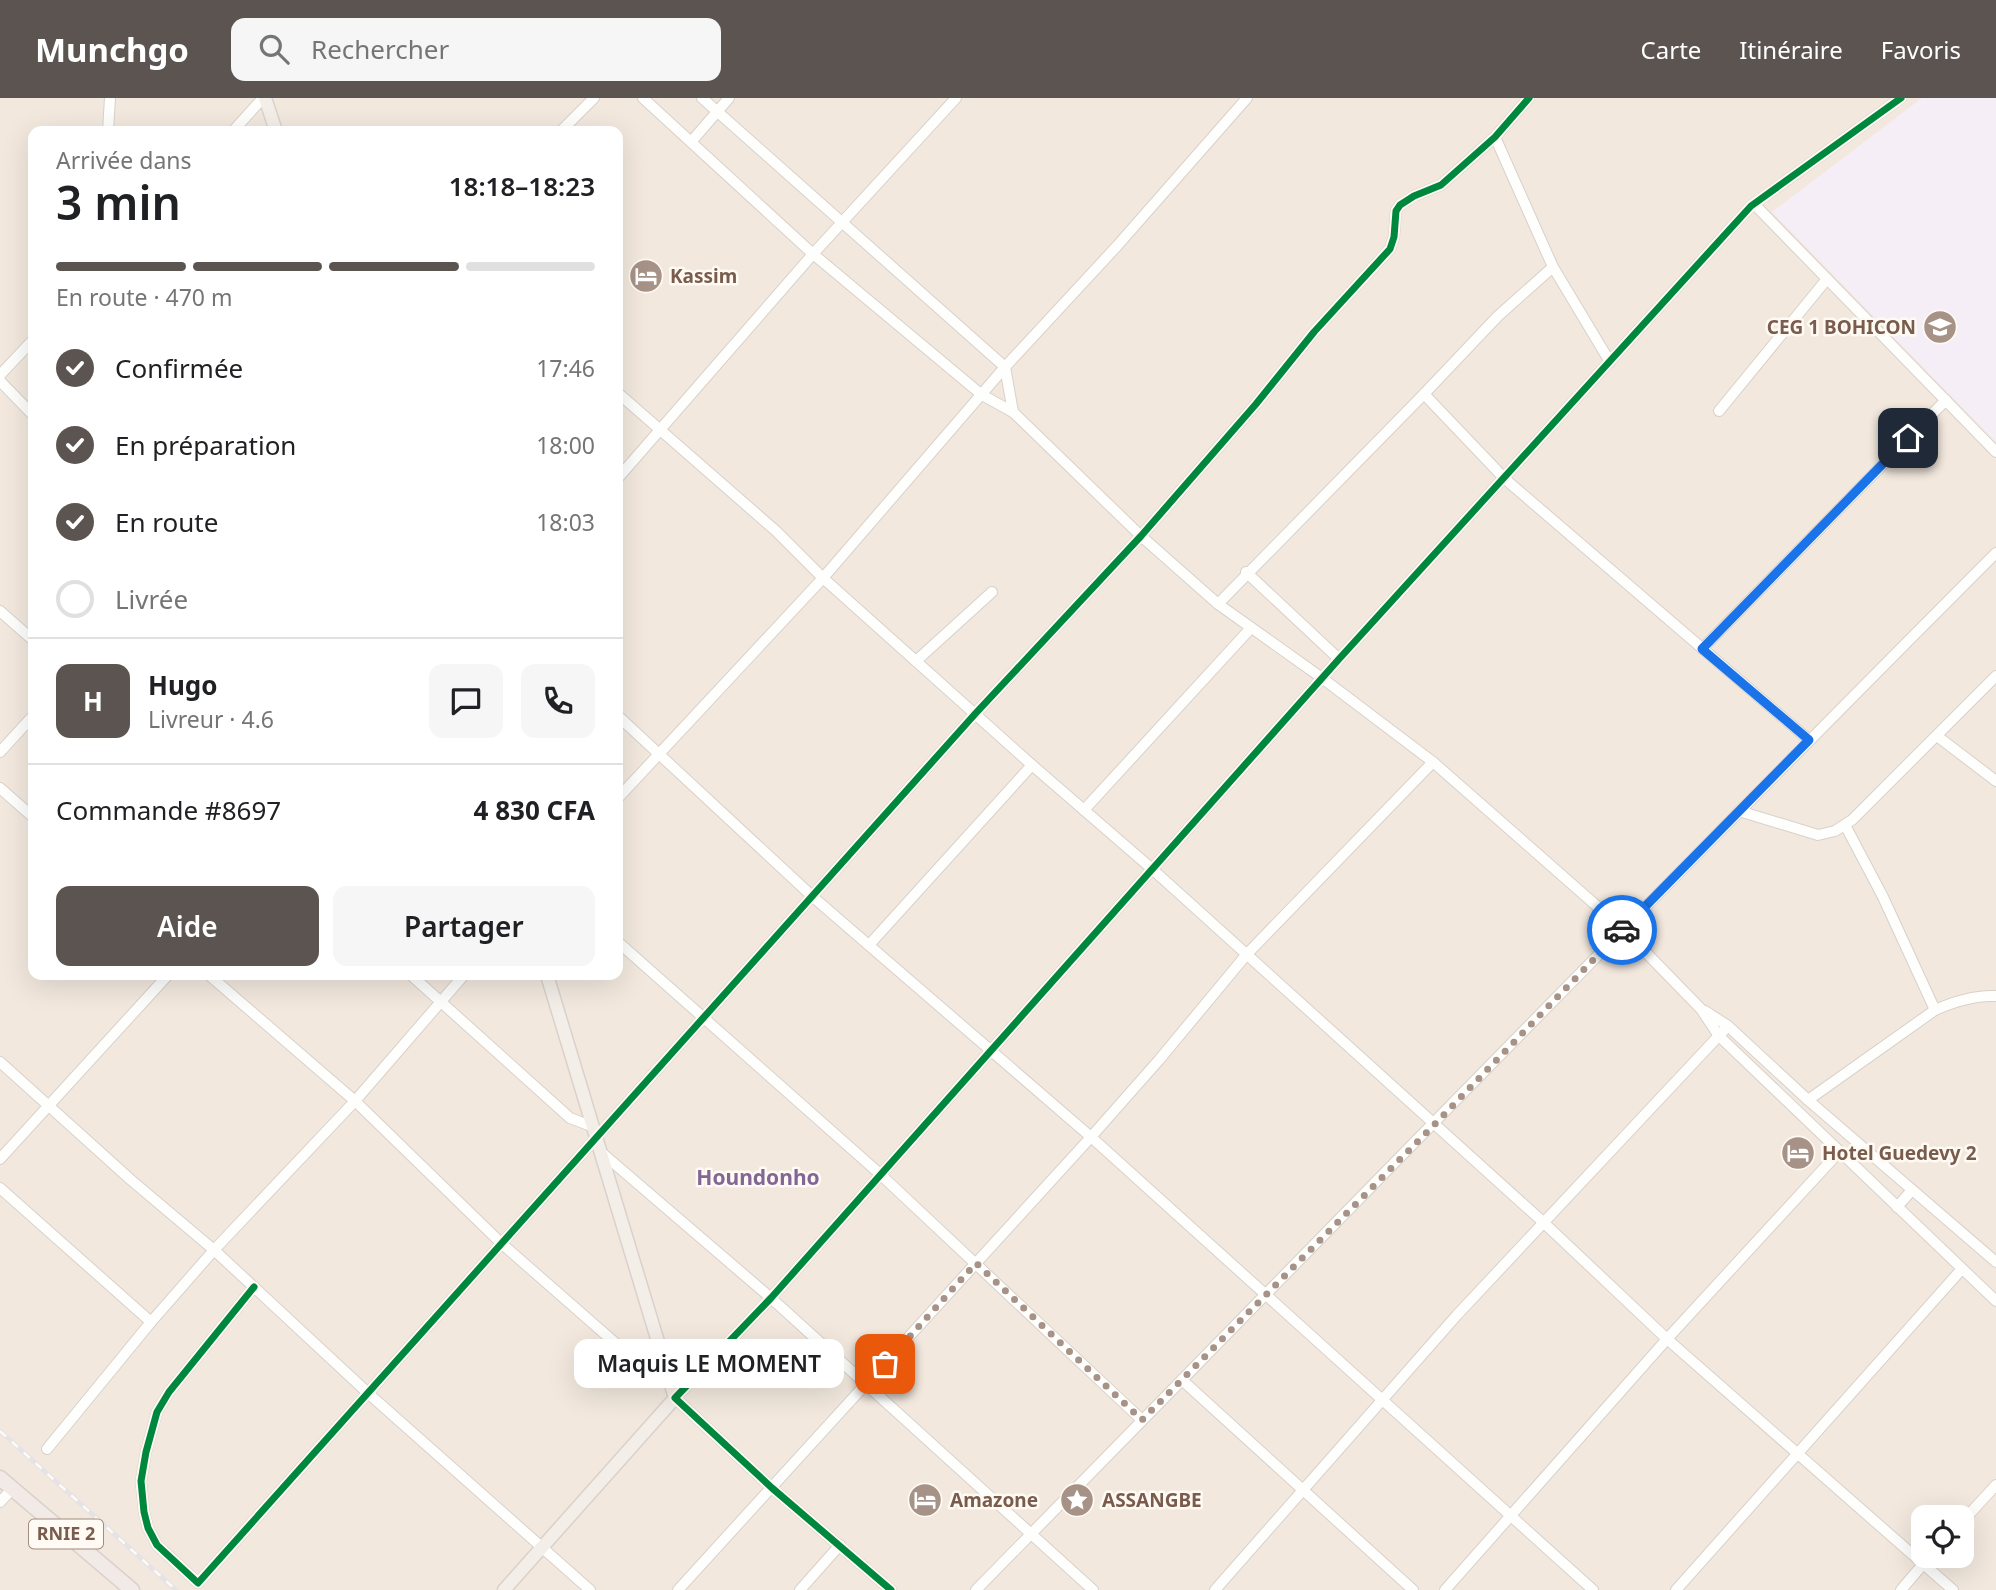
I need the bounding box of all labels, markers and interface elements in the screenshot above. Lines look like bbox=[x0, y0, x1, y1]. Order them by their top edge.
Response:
search box bbox=[231, 18, 721, 81]
text: Munchgo bbox=[35, 27, 189, 72]
icon: search bbox=[255, 30, 293, 68]
text: Rechercher bbox=[311, 31, 449, 67]
text: Carte bbox=[1641, 33, 1701, 66]
text: Itinéraire bbox=[1739, 33, 1843, 66]
text: Favoris bbox=[1881, 33, 1961, 66]
text: Arrivée dans bbox=[56, 144, 192, 176]
text: 18:18–18:23 bbox=[449, 168, 595, 204]
text: 3 min bbox=[56, 171, 181, 233]
hotel icon: Kassim bbox=[627, 257, 665, 295]
place label: Kassim bbox=[670, 263, 737, 289]
text: En route · 470 m bbox=[56, 281, 233, 313]
school or university icon: CEG 1 BOHICON bbox=[1921, 308, 1959, 346]
place label: CEG 1 BOHICON bbox=[1767, 314, 1916, 340]
icon: check bbox=[56, 349, 94, 387]
text: Confirmée bbox=[115, 350, 243, 386]
text: 17:46 bbox=[536, 352, 595, 384]
pin bbox=[1878, 408, 1938, 468]
icon: home bbox=[1889, 419, 1927, 457]
icon: check bbox=[56, 426, 94, 464]
text: En préparation bbox=[115, 427, 296, 463]
text: 18:00 bbox=[536, 429, 595, 461]
icon: check bbox=[56, 503, 94, 541]
text: En route bbox=[115, 504, 218, 540]
text: 18:03 bbox=[536, 506, 595, 538]
text: Livrée bbox=[115, 581, 188, 617]
button: chat bbox=[429, 664, 503, 738]
button: phone bbox=[521, 664, 595, 738]
text: Hugo bbox=[148, 667, 217, 703]
text: H bbox=[83, 683, 103, 719]
text: Livreur · 4.6 bbox=[148, 703, 274, 735]
text: Commande #8697 bbox=[56, 792, 281, 828]
text: 4 830 CFA bbox=[474, 792, 595, 828]
button: Aide bbox=[56, 886, 319, 966]
button: Partager bbox=[333, 886, 595, 966]
courier bbox=[1587, 895, 1657, 965]
icon: car bbox=[1603, 911, 1641, 949]
hotel icon: Hotel Guedevy 2 bbox=[1779, 1134, 1817, 1172]
place label: Hotel Guedevy 2 bbox=[1822, 1140, 1977, 1166]
district label: Houndonho bbox=[696, 1163, 820, 1191]
pin bbox=[855, 1334, 915, 1394]
callout: Maquis LE MOMENT bbox=[574, 1340, 843, 1388]
icon: bag bbox=[866, 1345, 904, 1383]
text: Maquis LE MOMENT bbox=[597, 1347, 821, 1379]
hotel icon: Amazone bbox=[906, 1481, 944, 1519]
place icon: ASSANGBE bbox=[1058, 1481, 1096, 1519]
place label: Amazone bbox=[950, 1487, 1038, 1513]
place label: ASSANGBE bbox=[1102, 1487, 1202, 1513]
map controls bbox=[1911, 1505, 1974, 1568]
button: locate bbox=[1911, 1505, 1974, 1568]
road number: RNIE 2 bbox=[29, 1520, 103, 1548]

